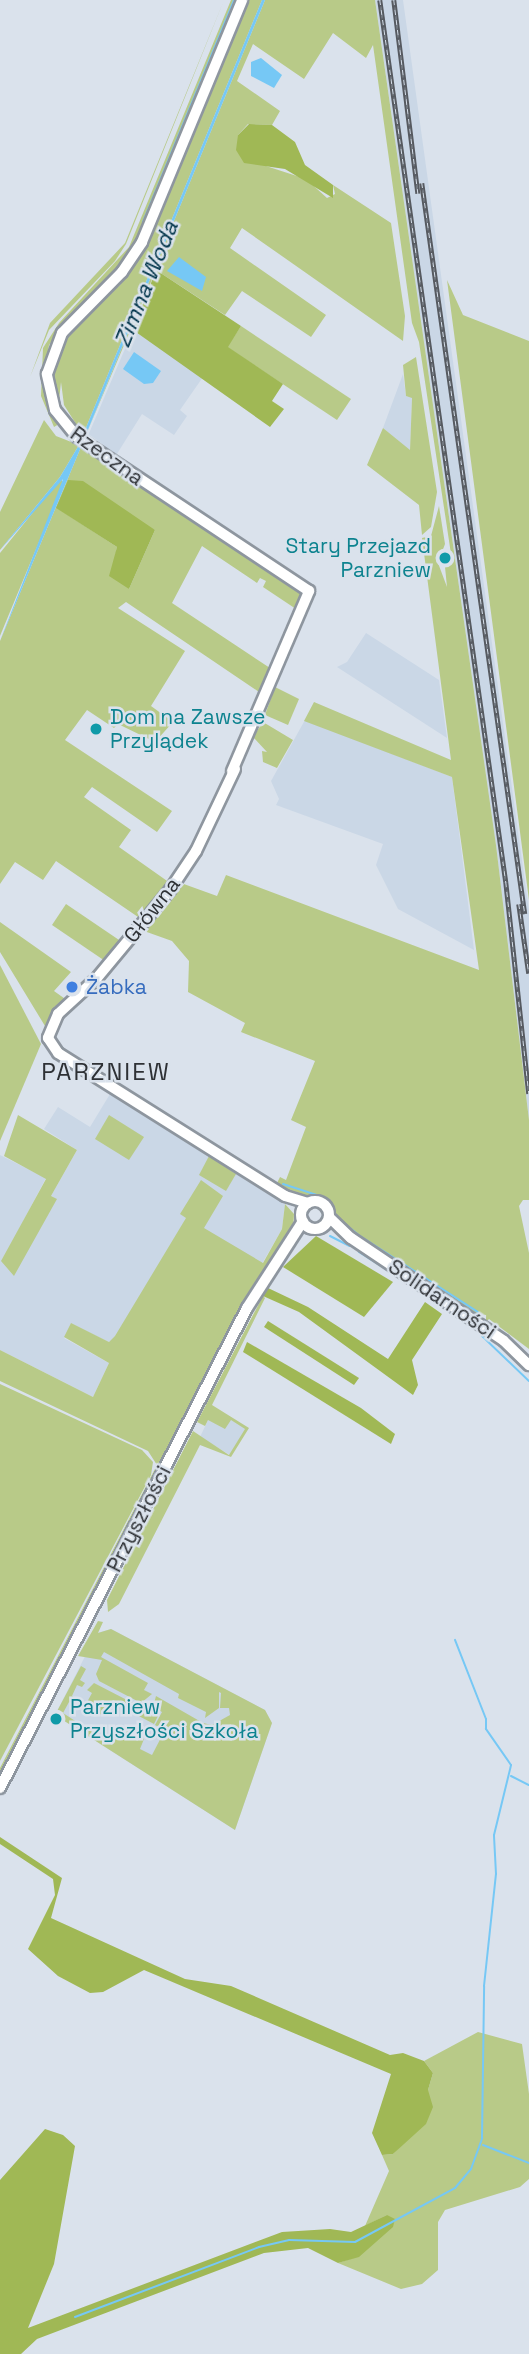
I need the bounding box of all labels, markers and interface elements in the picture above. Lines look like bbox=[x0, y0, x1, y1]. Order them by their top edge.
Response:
water label: Zimna Woda bbox=[108, 217, 184, 351]
street label: Rzeczna bbox=[65, 421, 149, 491]
place label: Stary Przejazd Parzniew bbox=[285, 533, 431, 583]
marker: Stary Przejazd Parzniew bbox=[437, 550, 453, 566]
place label: Dom na Zawsze Przylądek bbox=[110, 704, 265, 754]
marker: Dom na Zawsze Przylądek bbox=[88, 721, 104, 737]
street label: Główna bbox=[119, 872, 185, 948]
place label: Żabka bbox=[86, 974, 147, 1000]
marker: Żabka bbox=[64, 979, 80, 995]
district label: PARZNIEW bbox=[42, 1058, 170, 1086]
street label: Solidarności bbox=[383, 1254, 501, 1344]
street label: Przyszłości bbox=[102, 1462, 176, 1576]
place label: Parzniew Przyszłości Szkoła bbox=[70, 1694, 258, 1744]
marker: Parzniew Przyszłości Szkoła bbox=[48, 1711, 64, 1727]

